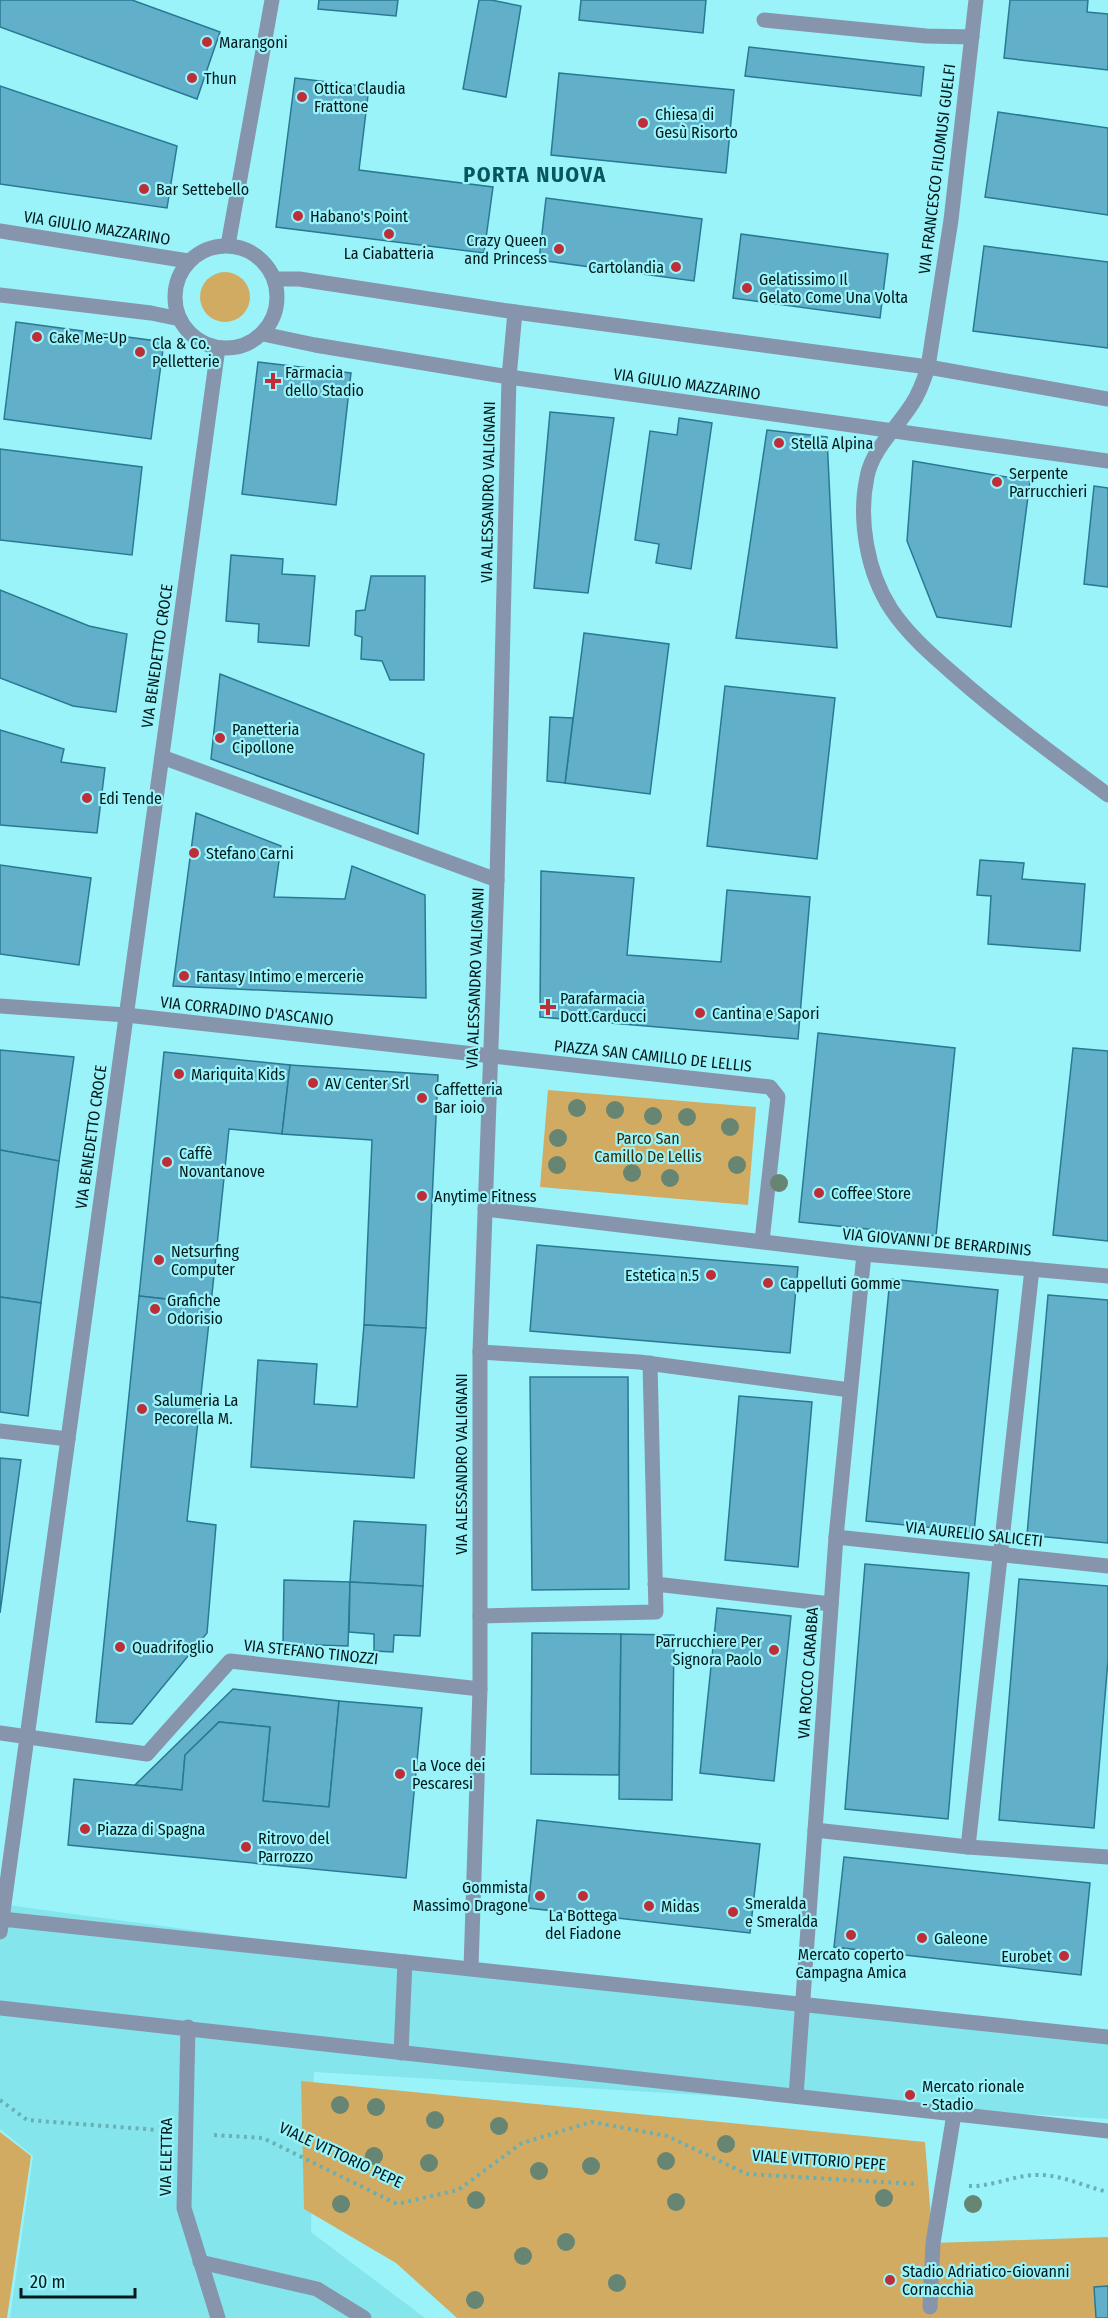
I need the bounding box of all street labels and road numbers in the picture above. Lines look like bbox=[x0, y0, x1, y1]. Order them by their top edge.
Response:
street label: VIA FRANCESCO FILOMUSI GUELFI bbox=[915, 63, 959, 275]
street label: VIA GIULIO MAZZARINO bbox=[22, 207, 172, 249]
street label: VIA GIULIO MAZZARINO bbox=[612, 364, 762, 404]
street label: VIA ALESSANDRO VALIGNANI bbox=[477, 401, 499, 583]
street label: VIA BENEDETTO CROCE bbox=[137, 583, 177, 729]
street label: VIA ALESSANDRO VALIGNANI bbox=[462, 887, 488, 1069]
street label: VIA CORRADINO D'ASCANIO bbox=[159, 992, 335, 1030]
street label: PIAZZA SAN CAMILLO DE LELLIS bbox=[553, 1036, 753, 1076]
street label: VIA BENEDETTO CROCE bbox=[71, 1064, 111, 1210]
street label: VIA GIOVANNI DE BERARDINIS bbox=[842, 1224, 1032, 1260]
street label: VIA ALESSANDRO VALIGNANI bbox=[452, 1373, 471, 1555]
street label: VIA AURELIO SALICETI bbox=[904, 1517, 1044, 1551]
street label: VIA ROCCO CARABBA bbox=[794, 1606, 822, 1740]
street label: VIA STEFANO TINOZZI bbox=[243, 1635, 379, 1669]
street label: VIA ELETTRA bbox=[156, 2117, 176, 2196]
street label: VIALE VITTORIO PEPE bbox=[276, 2118, 406, 2192]
street label: VIALE VITTORIO PEPE bbox=[751, 2146, 887, 2174]

